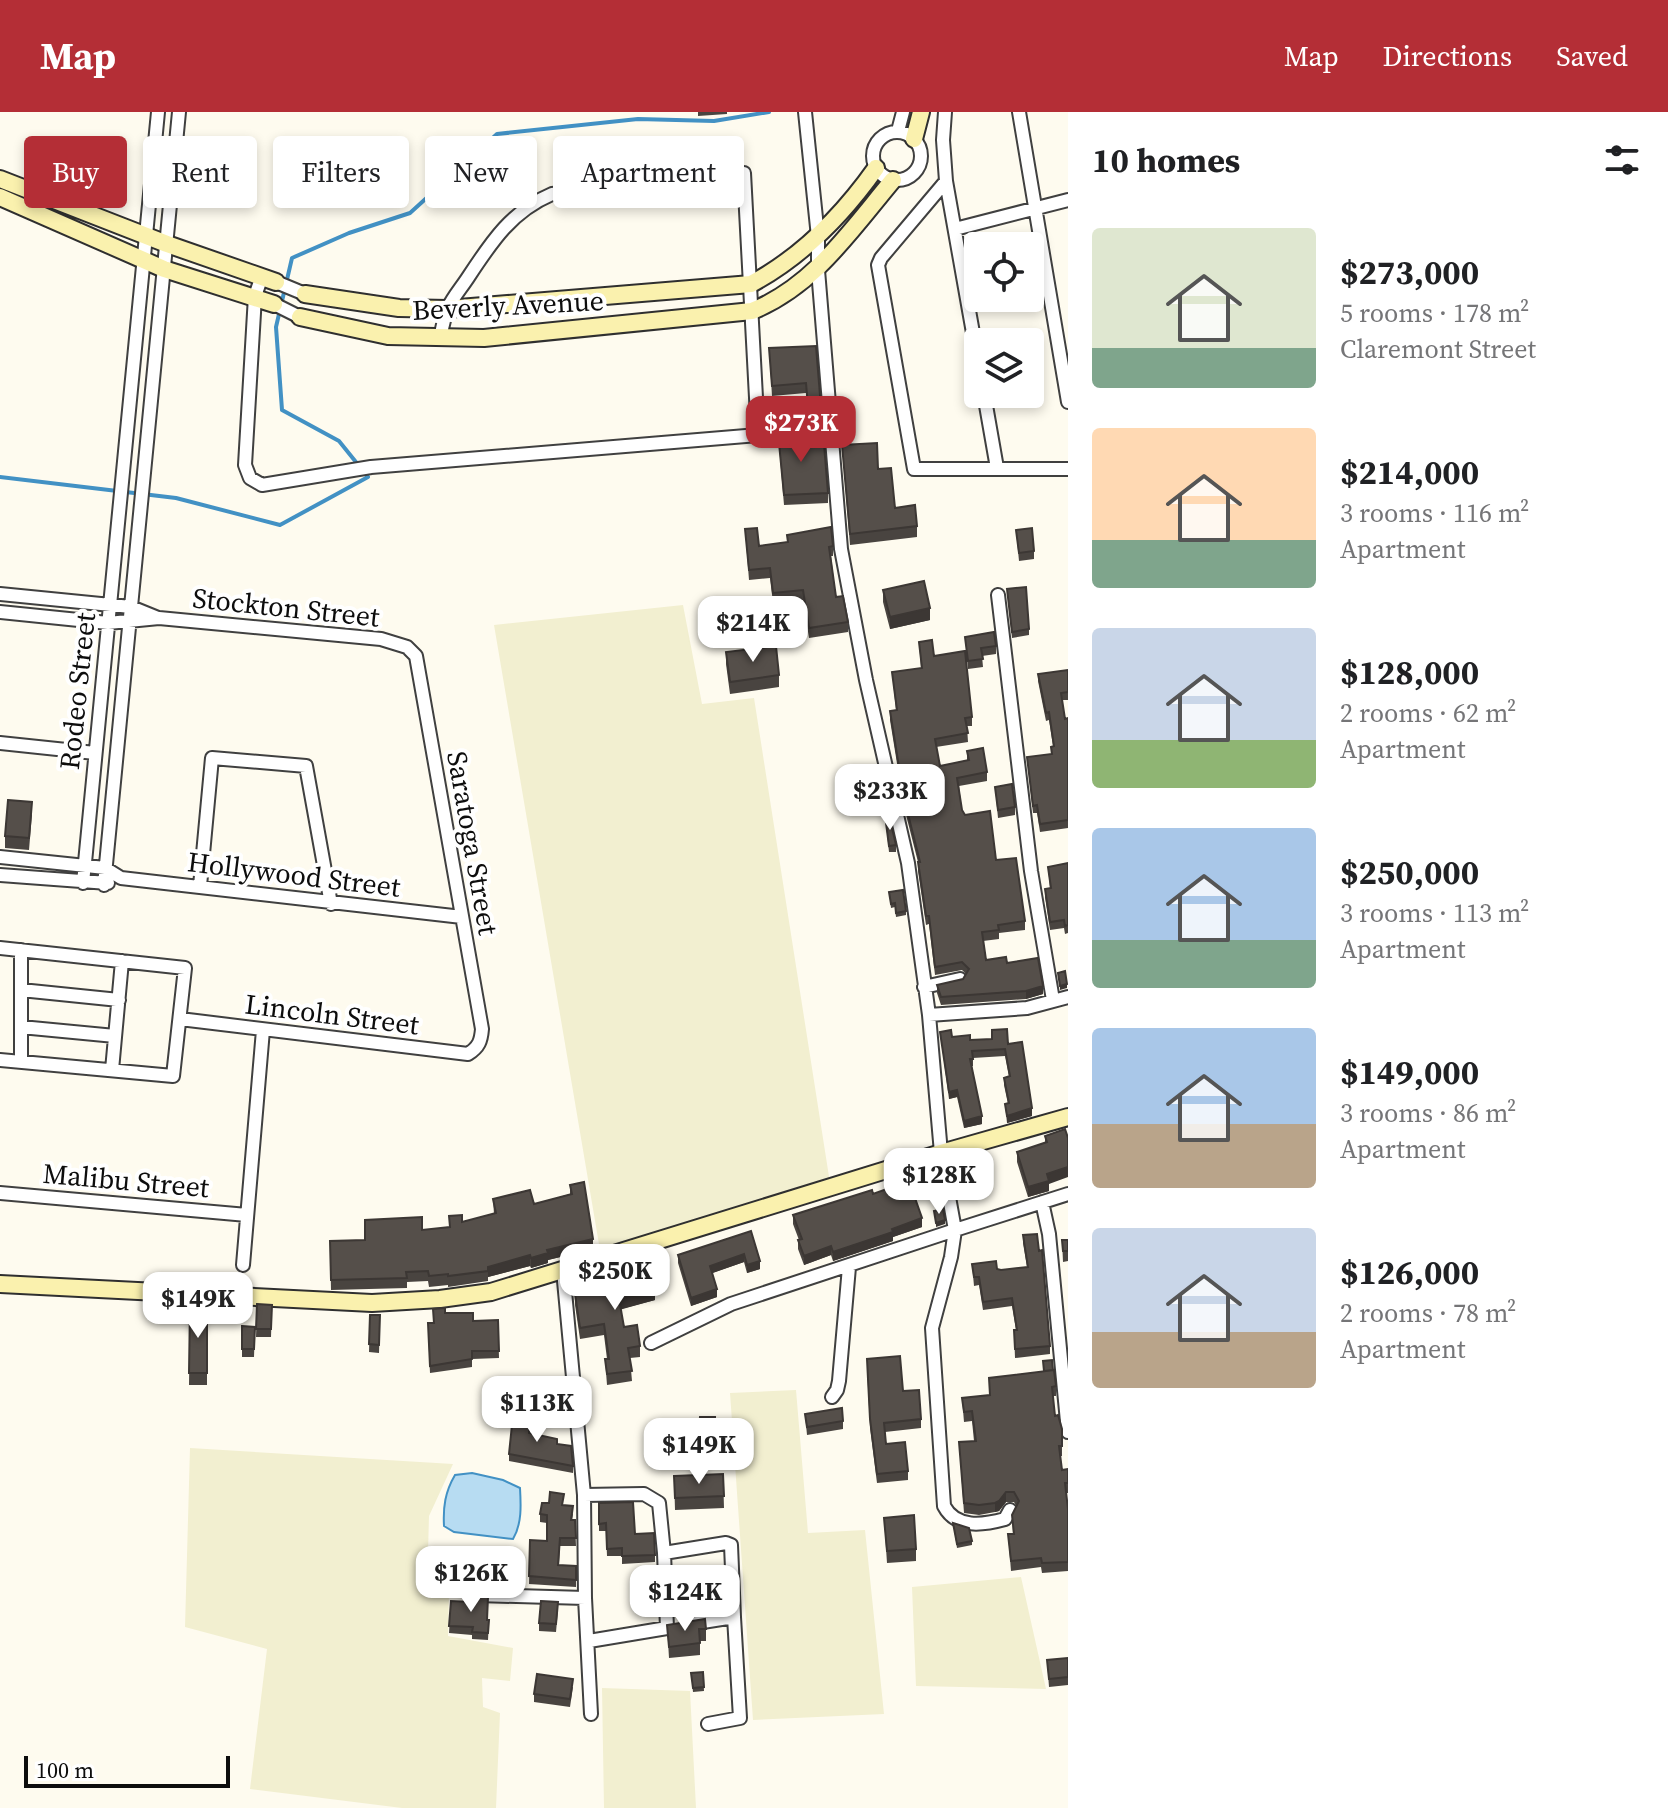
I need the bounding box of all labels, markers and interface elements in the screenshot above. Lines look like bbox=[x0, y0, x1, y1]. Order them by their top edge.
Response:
text: Map bbox=[40, 30, 116, 82]
text: Map bbox=[1284, 37, 1339, 75]
text: Directions bbox=[1383, 37, 1512, 75]
text: Saved bbox=[1556, 37, 1628, 75]
chip: Buy bbox=[24, 136, 127, 208]
chip: Rent bbox=[143, 136, 257, 208]
chip: Filters bbox=[273, 136, 409, 208]
chip: New bbox=[425, 136, 537, 208]
chip: Apartment bbox=[553, 136, 744, 208]
text: 10 homes bbox=[1092, 137, 1240, 183]
icon: filters bbox=[1600, 138, 1644, 182]
map controls bbox=[964, 232, 1044, 408]
button: locate bbox=[964, 232, 1044, 312]
text: $273,000 bbox=[1340, 249, 1479, 295]
icon: home bbox=[1156, 260, 1252, 356]
street label: Beverly Avenue bbox=[411, 281, 605, 329]
text: 5 rooms · 178 m² bbox=[1340, 295, 1529, 331]
button: layers bbox=[964, 328, 1044, 408]
text: Claremont Street bbox=[1340, 331, 1536, 367]
pin: $273K bbox=[745, 396, 857, 464]
text: $273K bbox=[764, 404, 838, 440]
text: $214,000 bbox=[1340, 449, 1479, 495]
icon: home bbox=[1156, 460, 1252, 556]
text: 3 rooms · 116 m² bbox=[1340, 495, 1529, 531]
text: Apartment bbox=[1340, 531, 1465, 567]
street label: Stockton Street bbox=[191, 578, 382, 636]
pin: $214K bbox=[697, 596, 809, 664]
text: $214K bbox=[716, 604, 790, 640]
street label: Rodeo Street bbox=[50, 610, 104, 771]
text: $128,000 bbox=[1340, 649, 1479, 695]
icon: home bbox=[1156, 660, 1252, 756]
text: 2 rooms · 62 m² bbox=[1340, 695, 1516, 731]
text: Apartment bbox=[1340, 731, 1465, 767]
street label: Saratoga Street bbox=[438, 748, 508, 939]
pin: $233K bbox=[834, 764, 946, 832]
text: $233K bbox=[853, 772, 927, 808]
street label: Hollywood Street bbox=[185, 842, 403, 906]
text: $250,000 bbox=[1340, 849, 1479, 895]
icon: home bbox=[1156, 860, 1252, 956]
text: 3 rooms · 113 m² bbox=[1340, 895, 1529, 931]
text: Apartment bbox=[1340, 931, 1465, 967]
street label: Lincoln Street bbox=[243, 984, 422, 1044]
text: $149,000 bbox=[1340, 1049, 1479, 1095]
icon: home bbox=[1156, 1060, 1252, 1156]
text: 3 rooms · 86 m² bbox=[1340, 1095, 1516, 1131]
text: Apartment bbox=[1340, 1131, 1465, 1167]
pin: $128K bbox=[883, 1148, 995, 1216]
street label: Malibu Street bbox=[41, 1154, 212, 1206]
text: $128K bbox=[902, 1156, 976, 1192]
pin: $250K bbox=[559, 1244, 671, 1312]
text: $126,000 bbox=[1340, 1249, 1479, 1295]
text: $250K bbox=[578, 1252, 652, 1288]
icon: home bbox=[1156, 1260, 1252, 1356]
pin: $149K bbox=[142, 1272, 254, 1340]
text: $149K bbox=[161, 1280, 235, 1316]
text: 2 rooms · 78 m² bbox=[1340, 1295, 1516, 1331]
text: Apartment bbox=[1340, 1331, 1465, 1367]
pin: $113K bbox=[481, 1376, 593, 1444]
text: $113K bbox=[500, 1384, 574, 1420]
pin: $149K bbox=[643, 1418, 755, 1486]
text: $149K bbox=[662, 1426, 736, 1462]
pin: $126K bbox=[415, 1546, 527, 1614]
text: $126K bbox=[434, 1554, 508, 1590]
pin: $124K bbox=[629, 1565, 741, 1633]
text: $124K bbox=[648, 1573, 722, 1609]
scale bar bbox=[24, 1752, 230, 1788]
text: 100 m bbox=[36, 1755, 94, 1785]

